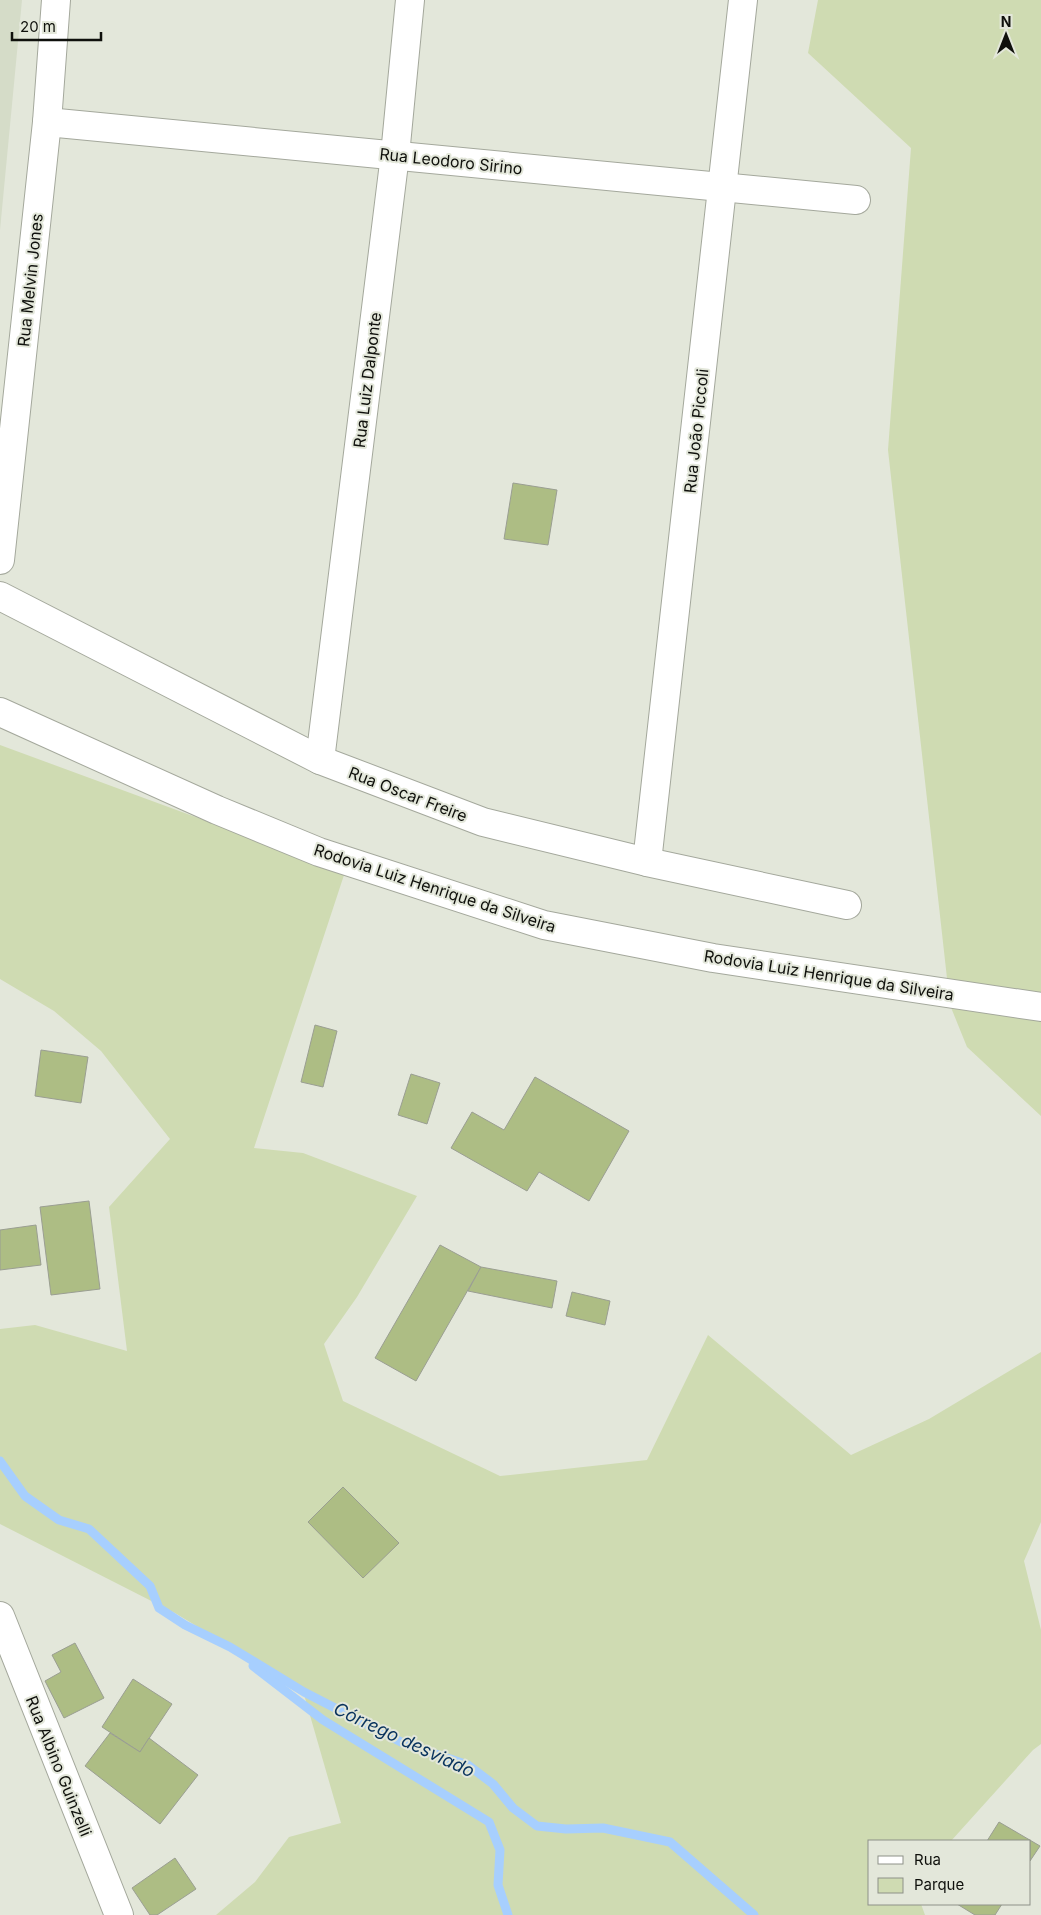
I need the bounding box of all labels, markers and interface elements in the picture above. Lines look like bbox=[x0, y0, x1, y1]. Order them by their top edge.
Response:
scale bar bbox=[12, 10, 101, 42]
north arrow bbox=[981, 10, 1031, 60]
text: N bbox=[1001, 13, 1011, 30]
text: 20 m bbox=[20, 17, 56, 36]
street label: Rua Leodoro Sirino bbox=[378, 144, 524, 178]
street label: Rua Melvin Jones bbox=[13, 212, 47, 348]
street label: Rua Luiz Dalponte bbox=[349, 311, 385, 449]
street label: Rua João Piccoli bbox=[680, 368, 712, 494]
street label: Rua Oscar Freire bbox=[346, 762, 470, 826]
street label: Rodovia Luiz Henrique da Silveira bbox=[312, 839, 558, 937]
street label: Rodovia Luiz Henrique da Silveira bbox=[703, 945, 955, 1005]
street label: Rua Albino Guinzelli bbox=[22, 1693, 96, 1839]
water label: Córrego desviado bbox=[330, 1698, 478, 1781]
legend bbox=[868, 1840, 1031, 1905]
text: Rua bbox=[914, 1850, 941, 1869]
text: Parque bbox=[914, 1875, 964, 1894]

